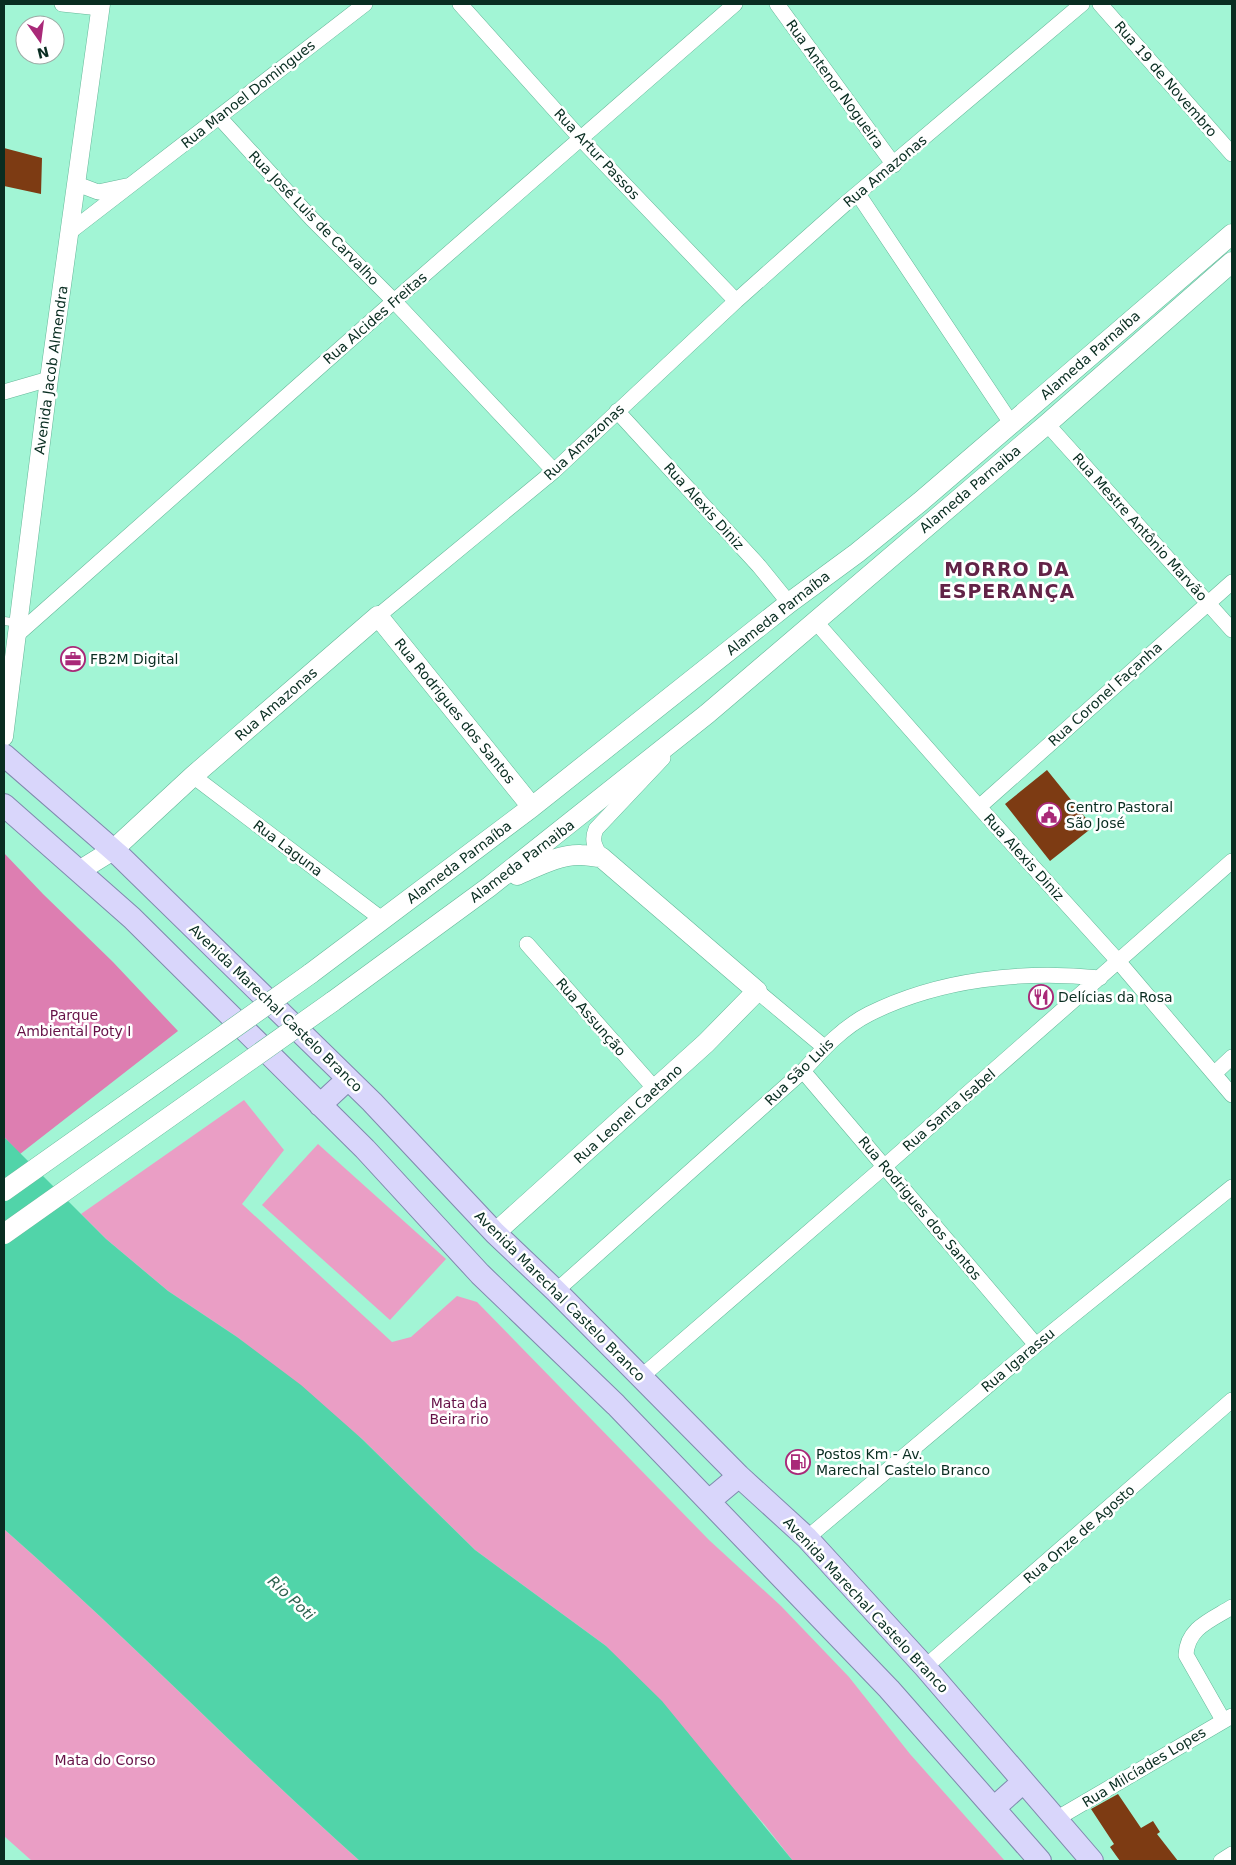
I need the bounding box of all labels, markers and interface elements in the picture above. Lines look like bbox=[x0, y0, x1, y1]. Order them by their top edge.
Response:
north arrow bbox=[15, 15, 65, 65]
street label: Rua Antenor Nogueira bbox=[783, 17, 887, 151]
street label: Rua 19 de Novembro bbox=[1112, 18, 1220, 140]
street label: Rua Manoel Domingues bbox=[178, 37, 318, 151]
text: N bbox=[36, 43, 51, 62]
street label: Rua Artur Passos bbox=[551, 105, 643, 203]
street label: Rua Amazonas bbox=[840, 132, 930, 210]
street label: Rua José Luis de Carvalho bbox=[246, 148, 382, 288]
street label: Rua Alcides Freitas bbox=[320, 269, 430, 367]
street label: Avenida Jacob Almendra bbox=[31, 284, 71, 456]
street label: Alameda Parnaíba bbox=[1037, 307, 1143, 403]
street label: Rua Amazonas bbox=[541, 401, 627, 483]
street label: Alameda Parnaiba bbox=[916, 442, 1024, 536]
street label: Rua Mestre Antônio Marvão bbox=[1069, 450, 1211, 604]
street label: Rua Alexis Diniz bbox=[661, 459, 747, 553]
district label: MORRO DA ESPERANÇA bbox=[939, 558, 1075, 602]
street label: Alameda Parnaíba bbox=[723, 568, 833, 658]
street label: Rua Rodrigues dos Santos bbox=[391, 635, 519, 787]
street label: Rua Coronel Façanha bbox=[1045, 639, 1165, 749]
office icon: FB2M Digital bbox=[60, 646, 86, 672]
place label: FB2M Digital bbox=[90, 651, 179, 667]
street label: Rua Amazonas bbox=[232, 664, 320, 744]
place label: Centro Pastoral São José bbox=[1066, 799, 1173, 831]
public building icon: Centro Pastoral São José bbox=[1036, 802, 1062, 828]
street label: Rua Alexis Diniz bbox=[981, 810, 1067, 904]
street label: Alameda Parnaiba bbox=[466, 816, 578, 906]
street label: Rua Laguna bbox=[250, 817, 326, 879]
street label: Alameda Parnaíba bbox=[403, 817, 515, 907]
street label: Avenida Marechal Castelo Branco bbox=[186, 921, 366, 1095]
street label: Rua Assunção bbox=[553, 975, 629, 1059]
restaurant icon: Delícias da Rosa bbox=[1028, 984, 1054, 1010]
place label: Delícias da Rosa bbox=[1058, 989, 1173, 1005]
park label: Parque Ambiental Poty I bbox=[17, 1007, 131, 1039]
street label: Rua São Luis bbox=[761, 1035, 837, 1109]
street label: Rua Leonel Caetano bbox=[571, 1061, 685, 1167]
street label: Rua Santa Isabel bbox=[900, 1066, 998, 1154]
street label: Rua Rodrigues dos Santos bbox=[855, 1133, 985, 1283]
street label: Avenida Marechal Castelo Branco bbox=[472, 1208, 648, 1384]
street label: Rua Igarassu bbox=[978, 1325, 1058, 1395]
park label: Mata da Beira rio bbox=[429, 1395, 489, 1427]
place label: Postos Km - Av. Marechal Castelo Branco bbox=[816, 1446, 990, 1478]
fuel station icon: Postos Km - Av. Marechal Castelo Branco bbox=[785, 1449, 811, 1475]
street label: Rua Onze de Agosto bbox=[1020, 1482, 1138, 1586]
street label: Avenida Marechal Castelo Branco bbox=[780, 1514, 952, 1696]
water label: Rio Poti bbox=[264, 1572, 319, 1625]
street label: Rua Milcíades Lopes bbox=[1079, 1724, 1209, 1810]
park label: Mata do Corso bbox=[54, 1752, 156, 1768]

